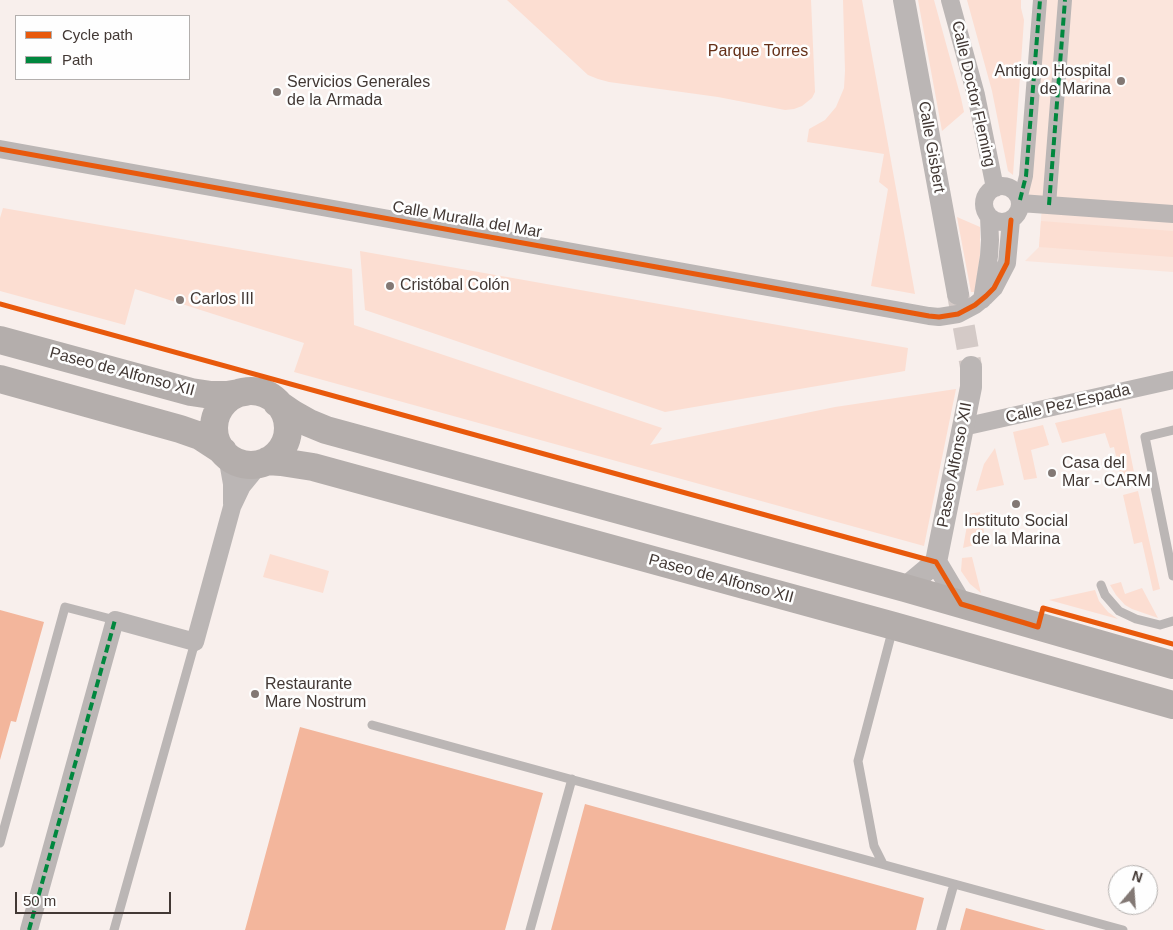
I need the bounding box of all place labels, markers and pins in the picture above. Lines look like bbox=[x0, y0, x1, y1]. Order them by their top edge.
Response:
place label: Antiguo Hospital de Marina bbox=[994, 62, 1111, 100]
place label: Servicios Generales de la Armada bbox=[287, 73, 430, 111]
marker: Antiguo Hospital de Marina bbox=[1115, 75, 1127, 87]
marker: Servicios Generales de la Armada bbox=[271, 86, 283, 98]
place label: Cristóbal Colón bbox=[400, 276, 509, 296]
marker: Cristóbal Colón bbox=[384, 280, 396, 292]
place label: Carlos III bbox=[190, 290, 254, 310]
marker: Carlos III bbox=[174, 294, 186, 306]
place label: Casa del Mar - CARM bbox=[1062, 454, 1151, 492]
marker: Casa del Mar - CARM bbox=[1046, 467, 1058, 479]
marker: Instituto Social de la Marina bbox=[1010, 498, 1022, 510]
place label: Instituto Social de la Marina bbox=[964, 512, 1068, 550]
place label: Restaurante Mare Nostrum bbox=[265, 675, 366, 713]
marker: Restaurante Mare Nostrum bbox=[249, 688, 261, 700]

